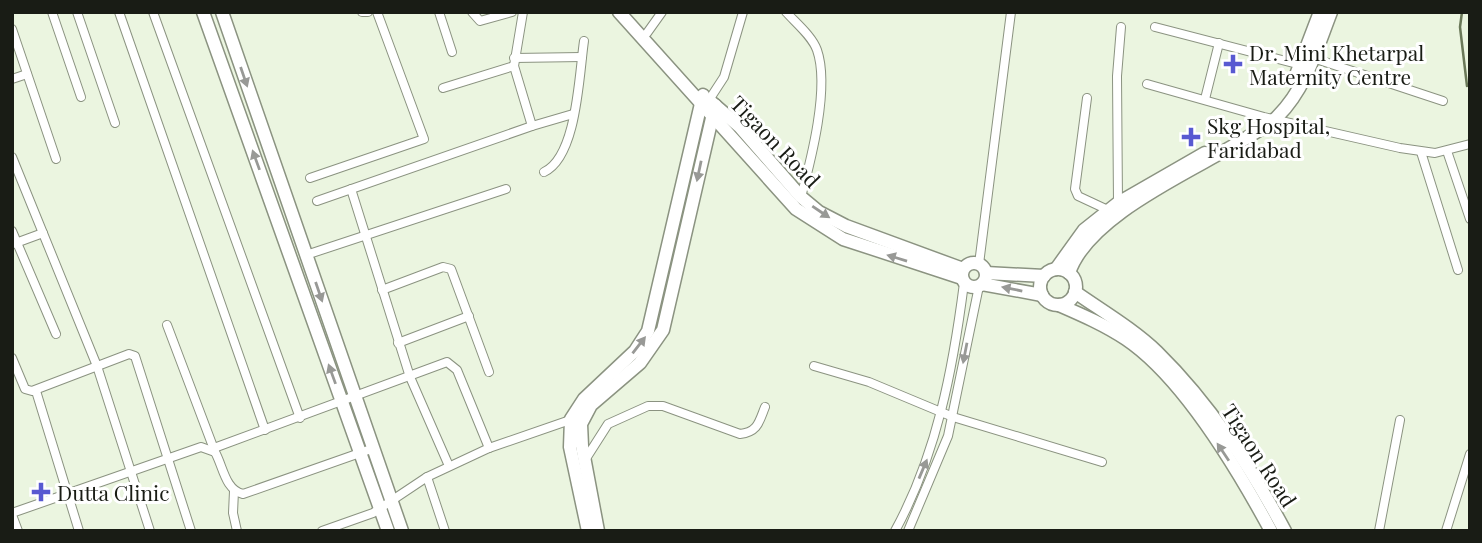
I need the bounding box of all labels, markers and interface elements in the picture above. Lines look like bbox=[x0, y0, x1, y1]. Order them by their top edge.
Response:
place label: Dr. Mini Khetarpal Maternity Centre bbox=[1249, 38, 1424, 90]
marker: Dr. Mini Khetarpal Maternity Centre bbox=[1223, 54, 1243, 74]
one-way arrow bbox=[239, 66, 250, 87]
street label: Tigaon Road bbox=[725, 89, 827, 193]
place label: Skg Hospital, Faridabad bbox=[1207, 111, 1330, 163]
marker: Skg Hospital, Faridabad bbox=[1181, 127, 1201, 147]
one-way arrow bbox=[250, 149, 261, 170]
one-way arrow bbox=[694, 160, 705, 182]
one-way arrow bbox=[812, 205, 830, 219]
one-way arrow bbox=[886, 252, 907, 262]
one-way arrow bbox=[314, 281, 325, 302]
one-way arrow bbox=[1001, 283, 1023, 294]
one-way arrow bbox=[631, 336, 646, 354]
one-way arrow bbox=[960, 342, 971, 364]
one-way arrow bbox=[326, 364, 337, 385]
street label: Tigaon Road bbox=[1216, 398, 1304, 512]
one-way arrow bbox=[1217, 442, 1230, 461]
one-way arrow bbox=[918, 458, 929, 479]
place label: Dutta Clinic bbox=[57, 478, 169, 506]
marker: Dutta Clinic bbox=[31, 482, 51, 502]

